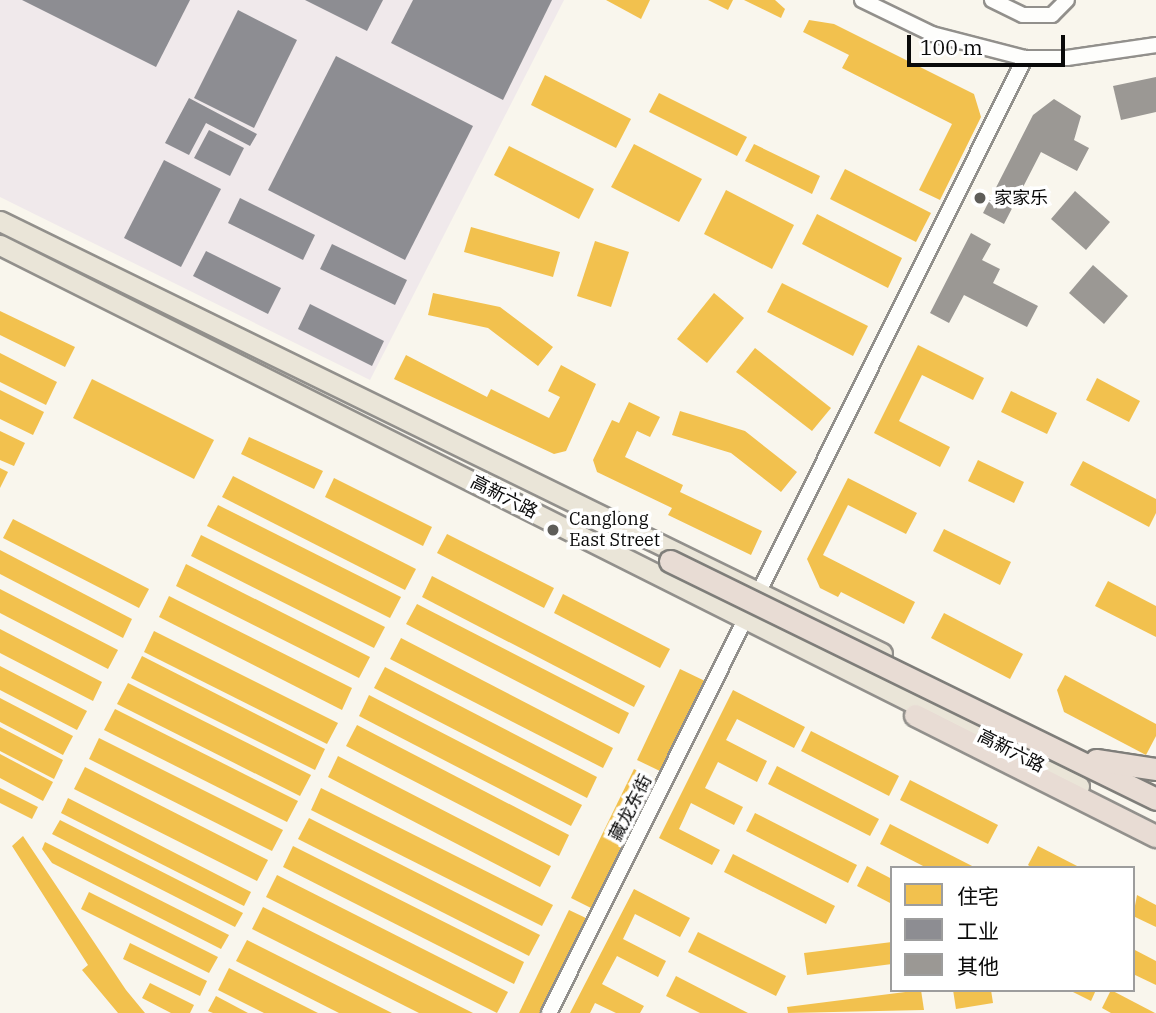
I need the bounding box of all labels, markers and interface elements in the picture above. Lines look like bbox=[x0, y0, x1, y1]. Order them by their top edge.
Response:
scale bar bbox=[911, 21, 1068, 65]
text: 100 m bbox=[920, 33, 983, 61]
place label: 家家乐 bbox=[994, 187, 1048, 209]
marker: 家家乐 bbox=[972, 190, 988, 206]
street label: 高新六路 bbox=[467, 471, 541, 523]
place label: Canglong East Street bbox=[569, 509, 660, 552]
marker: Canglong East Street bbox=[543, 520, 563, 540]
street label: 高新六路 bbox=[974, 725, 1048, 777]
street label: 藏龙东街 bbox=[605, 771, 657, 845]
legend bbox=[890, 866, 1135, 992]
text: 住宅 bbox=[957, 882, 999, 910]
text: 工业 bbox=[957, 917, 999, 945]
text: 其他 bbox=[957, 952, 999, 980]

